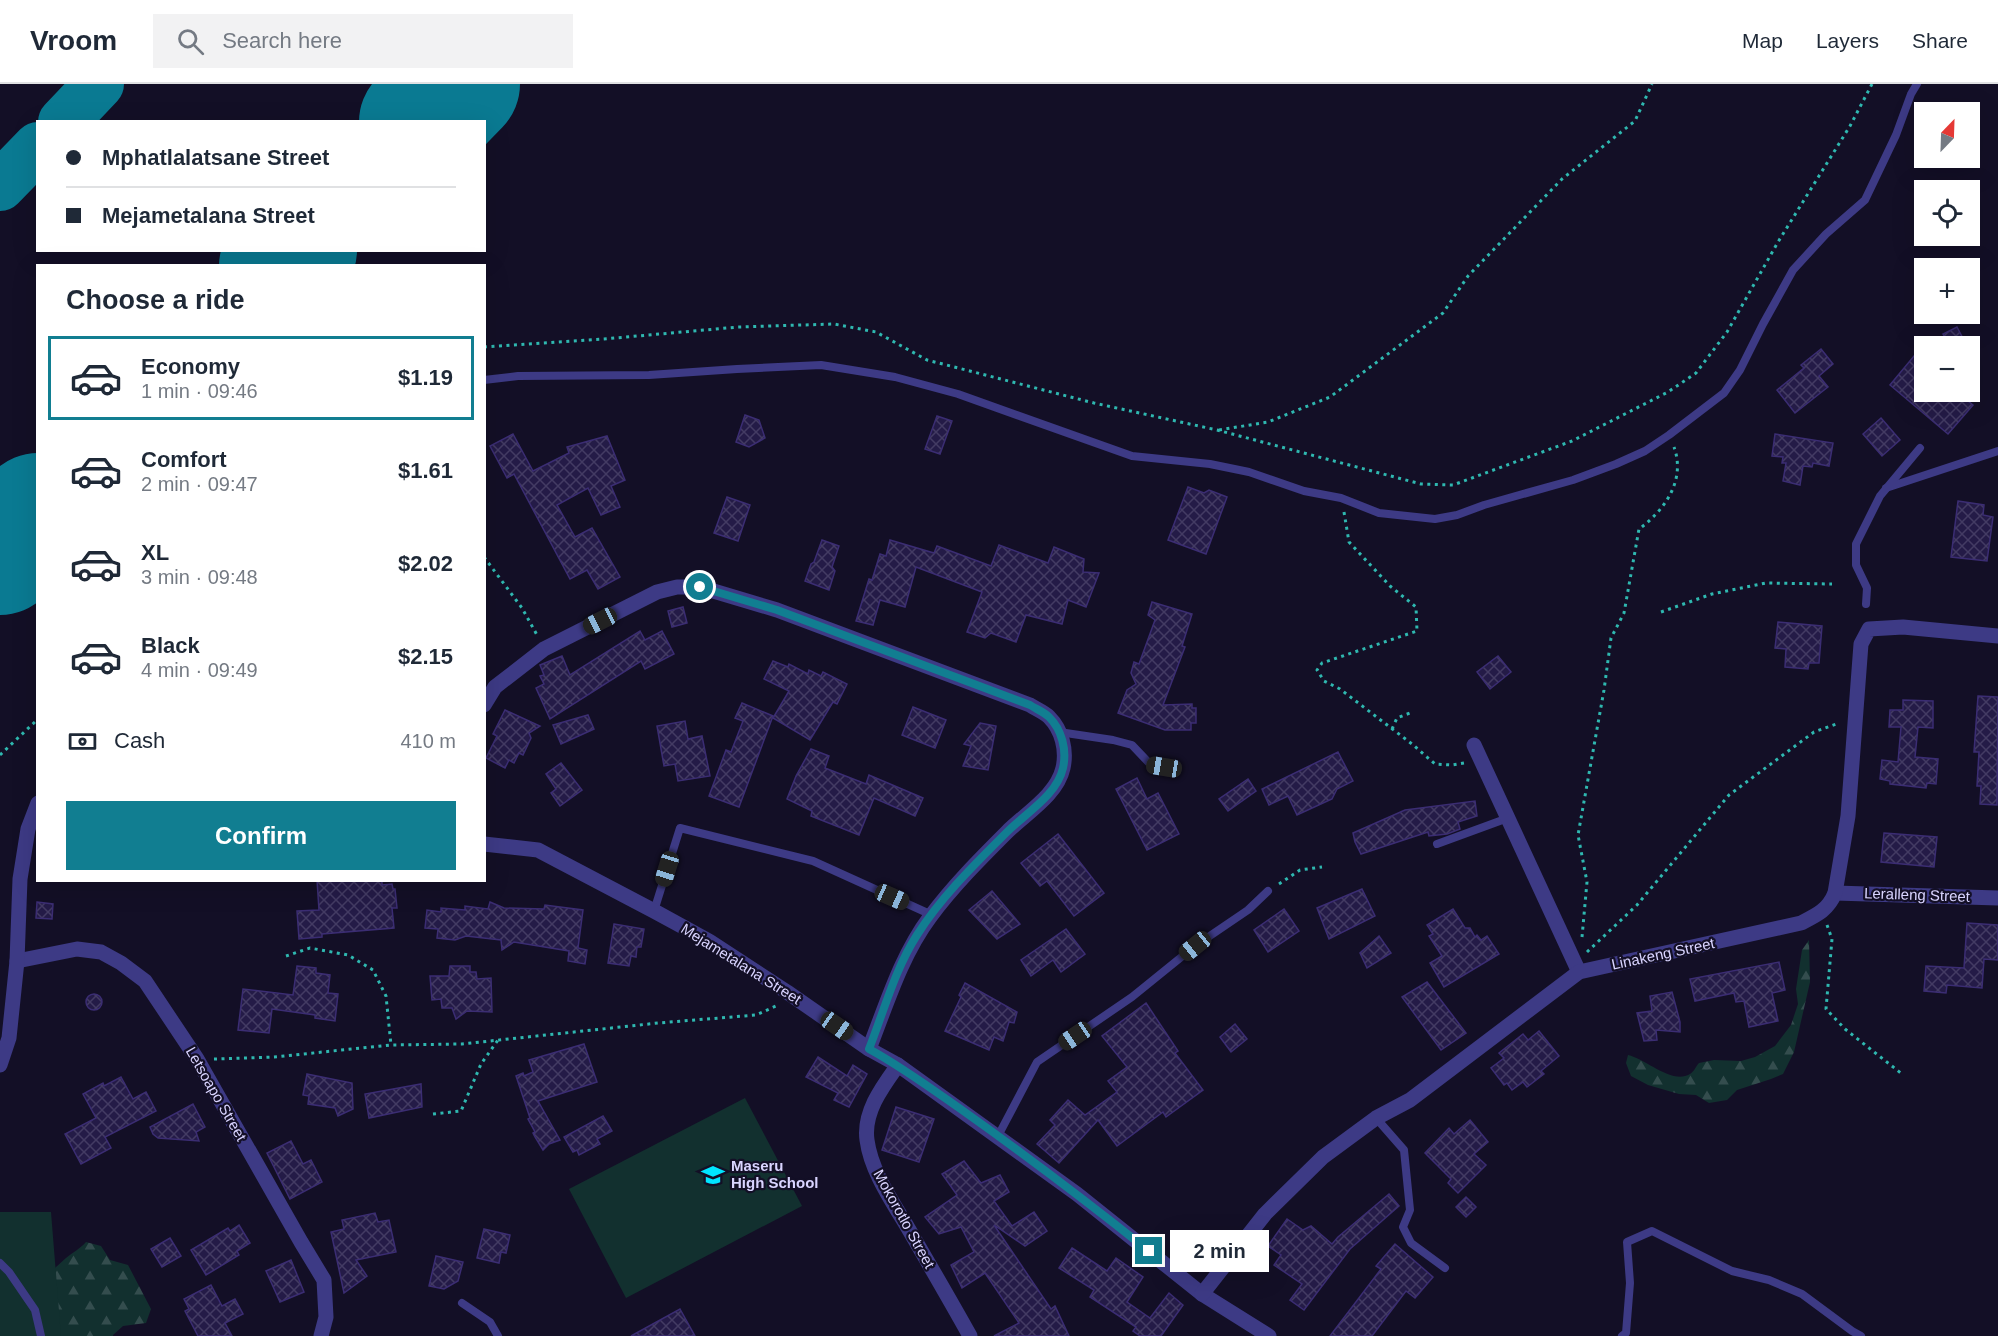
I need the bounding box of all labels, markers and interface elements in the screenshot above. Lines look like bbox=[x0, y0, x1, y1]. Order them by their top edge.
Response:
search box bbox=[153, 14, 573, 68]
text: Vroom bbox=[30, 25, 117, 56]
icon: search bbox=[174, 25, 207, 58]
text: Search here bbox=[222, 28, 342, 53]
text: Map bbox=[1742, 29, 1783, 52]
text: Layers bbox=[1816, 29, 1879, 52]
text: Share bbox=[1912, 29, 1968, 52]
north arrow bbox=[1914, 102, 1980, 168]
map controls bbox=[1914, 102, 1980, 402]
text: Mphatlalatsane Street bbox=[102, 145, 329, 170]
button: locate bbox=[1914, 180, 1980, 246]
text: Mejametalana Street bbox=[102, 203, 315, 228]
button: + bbox=[1914, 258, 1980, 324]
text: Choose a ride bbox=[66, 285, 245, 315]
button: − bbox=[1914, 336, 1980, 402]
icon: car bbox=[69, 351, 123, 405]
text: Economy bbox=[141, 354, 240, 379]
text: $1.19 bbox=[398, 365, 453, 390]
text: 1 min · 09:46 bbox=[141, 380, 258, 402]
icon: car bbox=[69, 444, 123, 498]
text: Comfort bbox=[141, 447, 227, 472]
text: $1.61 bbox=[398, 458, 453, 483]
text: 2 min · 09:47 bbox=[141, 473, 258, 495]
icon: car bbox=[69, 537, 123, 591]
text: XL bbox=[141, 540, 169, 565]
text: $2.02 bbox=[398, 551, 453, 576]
text: 3 min · 09:48 bbox=[141, 566, 258, 588]
route start bbox=[686, 573, 713, 600]
car bbox=[580, 605, 620, 637]
icon: car bbox=[69, 630, 123, 684]
text: Black bbox=[141, 633, 200, 658]
text: $2.15 bbox=[398, 644, 453, 669]
text: 4 min · 09:49 bbox=[141, 659, 258, 681]
icon: cash bbox=[66, 725, 99, 758]
text: Cash bbox=[114, 728, 165, 753]
text: 410 m bbox=[400, 730, 456, 752]
car bbox=[1145, 755, 1183, 779]
button: Confirm bbox=[66, 801, 456, 870]
car bbox=[653, 849, 681, 889]
car bbox=[872, 881, 912, 913]
street label: Leralleng Street bbox=[1864, 884, 1971, 905]
street label: Mejametalana Street bbox=[678, 920, 805, 1008]
car bbox=[1175, 928, 1215, 964]
street label: Linakeng Street bbox=[1610, 934, 1717, 973]
car bbox=[817, 1008, 857, 1044]
car bbox=[1055, 1018, 1095, 1054]
street label: Letsoapo Street bbox=[183, 1044, 251, 1145]
place label: Maseru High School bbox=[731, 1157, 819, 1191]
school or university icon: Maseru High School bbox=[700, 1162, 726, 1188]
street label: Mokorotlo Street bbox=[870, 1167, 939, 1272]
callout: 2 min bbox=[1170, 1230, 1269, 1272]
route end bbox=[1135, 1237, 1162, 1264]
text: 2 min bbox=[1193, 1240, 1246, 1262]

